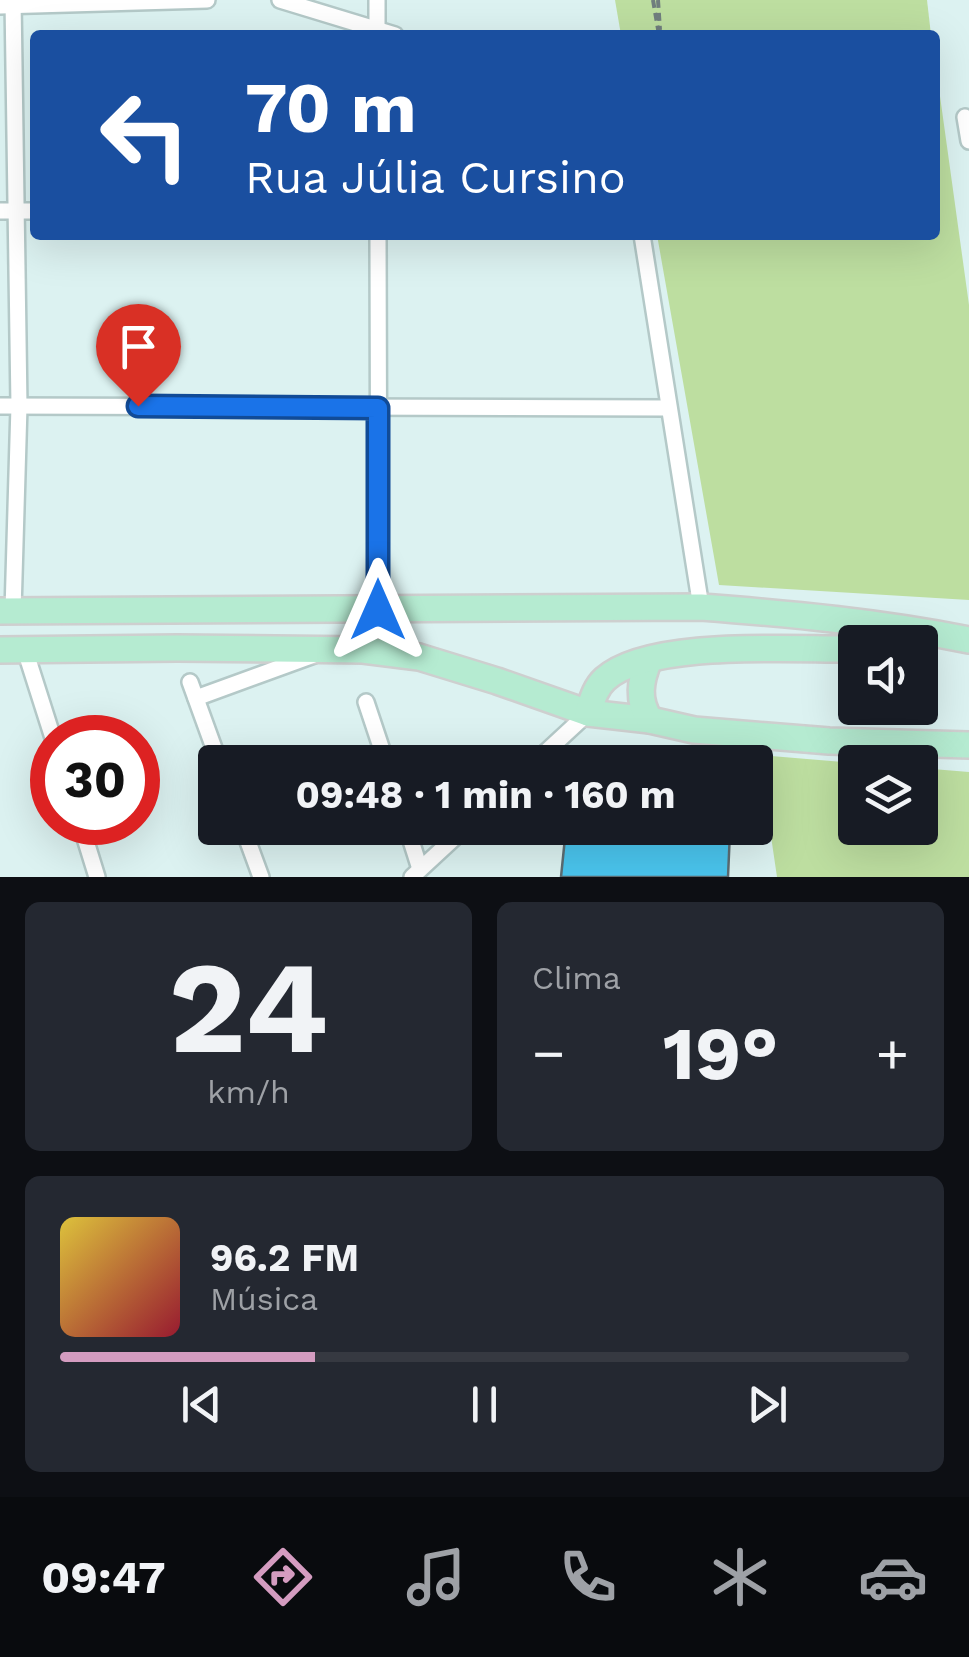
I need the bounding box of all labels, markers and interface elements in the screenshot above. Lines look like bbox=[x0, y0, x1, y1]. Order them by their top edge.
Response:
text: 70 m bbox=[245, 67, 417, 149]
icon: left bbox=[80, 70, 210, 200]
text: Rua Júlia Cursino bbox=[245, 151, 626, 204]
pin bbox=[96, 304, 181, 407]
icon: arrive bbox=[111, 319, 166, 374]
position arrow bbox=[326, 558, 430, 662]
map controls bbox=[838, 625, 938, 845]
button: sound bbox=[838, 625, 938, 725]
speed limit sign: 30 bbox=[30, 715, 160, 845]
button: layers bbox=[838, 745, 938, 845]
text: 09:48 · 1 min · 160 m bbox=[296, 773, 675, 817]
text: 24 bbox=[169, 931, 328, 1084]
text: Clima bbox=[532, 959, 621, 997]
text: 19° bbox=[663, 1009, 778, 1097]
text: − bbox=[532, 1021, 565, 1085]
text: + bbox=[876, 1021, 909, 1085]
text: km/h bbox=[207, 1073, 290, 1111]
text: 96.2 FM bbox=[210, 1236, 359, 1280]
text: Música bbox=[210, 1280, 318, 1318]
icon: previous bbox=[174, 1377, 229, 1432]
icon: pause bbox=[457, 1377, 512, 1432]
icon: next bbox=[740, 1377, 795, 1432]
icon: directions bbox=[248, 1542, 318, 1612]
icon: music bbox=[401, 1542, 471, 1612]
icon: phone bbox=[553, 1542, 623, 1612]
icon: climate bbox=[705, 1542, 775, 1612]
icon: car bbox=[858, 1542, 928, 1612]
text: 09:47 bbox=[41, 1551, 166, 1604]

